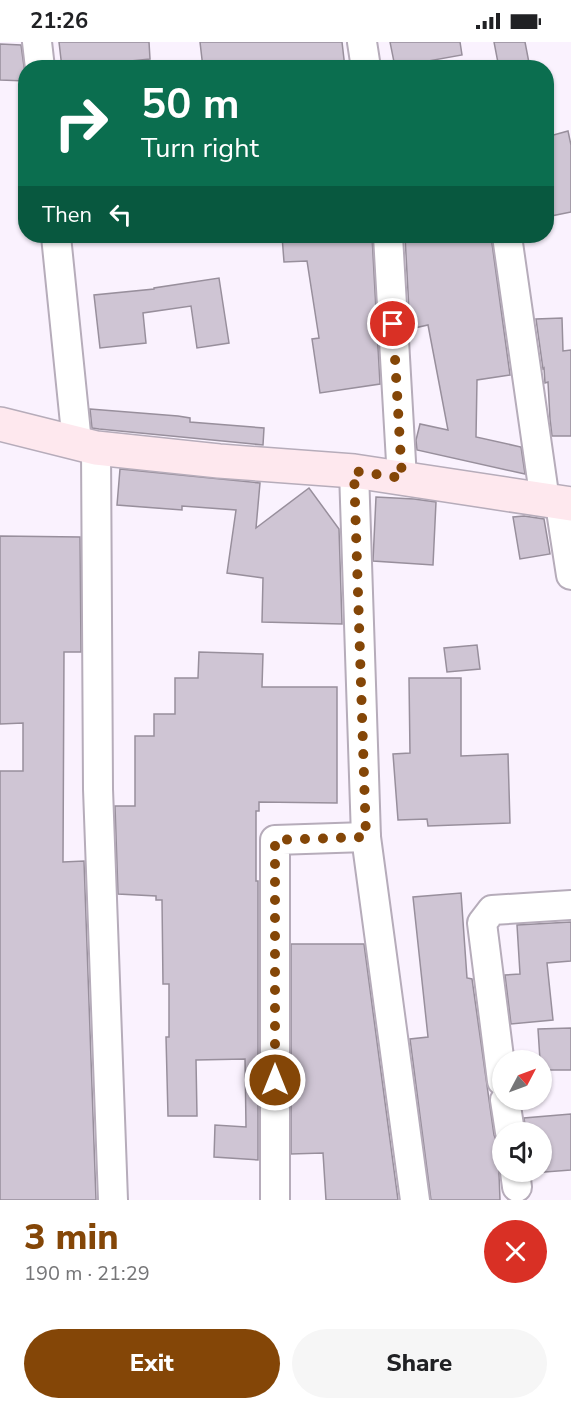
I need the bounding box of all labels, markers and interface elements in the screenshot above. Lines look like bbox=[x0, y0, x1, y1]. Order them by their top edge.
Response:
text: 21:26 bbox=[30, 6, 88, 36]
text: 50 m bbox=[141, 76, 240, 133]
icon: right bbox=[42, 84, 120, 162]
text: Turn right bbox=[141, 130, 259, 167]
icon: left bbox=[104, 198, 137, 231]
text: Then bbox=[42, 200, 92, 230]
pin bbox=[367, 298, 418, 349]
icon: arrive bbox=[376, 307, 409, 340]
position arrow bbox=[243, 1048, 307, 1112]
north arrow bbox=[492, 1050, 552, 1110]
map controls bbox=[492, 1050, 552, 1182]
button: sound bbox=[492, 1122, 552, 1182]
text: 3 min bbox=[24, 1213, 119, 1262]
button: close bbox=[484, 1220, 547, 1283]
text: 190 m · 21:29 bbox=[24, 1260, 150, 1287]
button: Exit bbox=[24, 1329, 280, 1398]
button: Share bbox=[292, 1329, 547, 1398]

